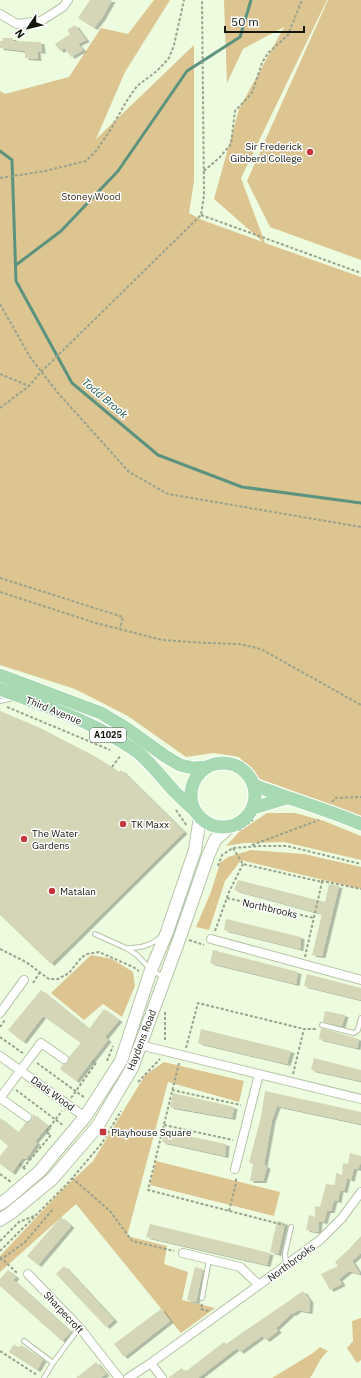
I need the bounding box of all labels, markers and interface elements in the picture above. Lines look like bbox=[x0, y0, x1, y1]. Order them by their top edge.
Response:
north arrow bbox=[8, 8, 48, 48]
scale bar bbox=[225, 8, 304, 34]
text: 50 m bbox=[231, 14, 259, 29]
text: N bbox=[12, 26, 28, 41]
place label: Sir Frederick Gibberd College bbox=[230, 140, 303, 165]
marker: Sir Frederick Gibberd College bbox=[305, 147, 315, 157]
park label: Stoney Wood bbox=[61, 190, 121, 203]
water label: Todd Brook bbox=[79, 375, 131, 421]
street label: Third Avenue bbox=[24, 693, 84, 728]
road number: A1025 bbox=[90, 728, 126, 742]
place label: TK Maxx bbox=[131, 818, 169, 831]
marker: TK Maxx bbox=[118, 819, 128, 829]
place label: The Water Gardens bbox=[32, 827, 78, 852]
marker: The Water Gardens bbox=[19, 834, 29, 844]
place label: Matalan bbox=[60, 885, 96, 898]
marker: Matalan bbox=[47, 886, 57, 896]
street label: Northbrooks bbox=[241, 896, 299, 921]
street label: Haydens Road bbox=[124, 1008, 159, 1073]
street label: Dads Wood bbox=[28, 1073, 77, 1114]
place label: Playhouse Square bbox=[111, 1126, 192, 1139]
marker: Playhouse Square bbox=[98, 1127, 108, 1137]
street label: Northbrooks bbox=[265, 1240, 318, 1285]
street label: Sharpecroft bbox=[41, 1289, 87, 1336]

